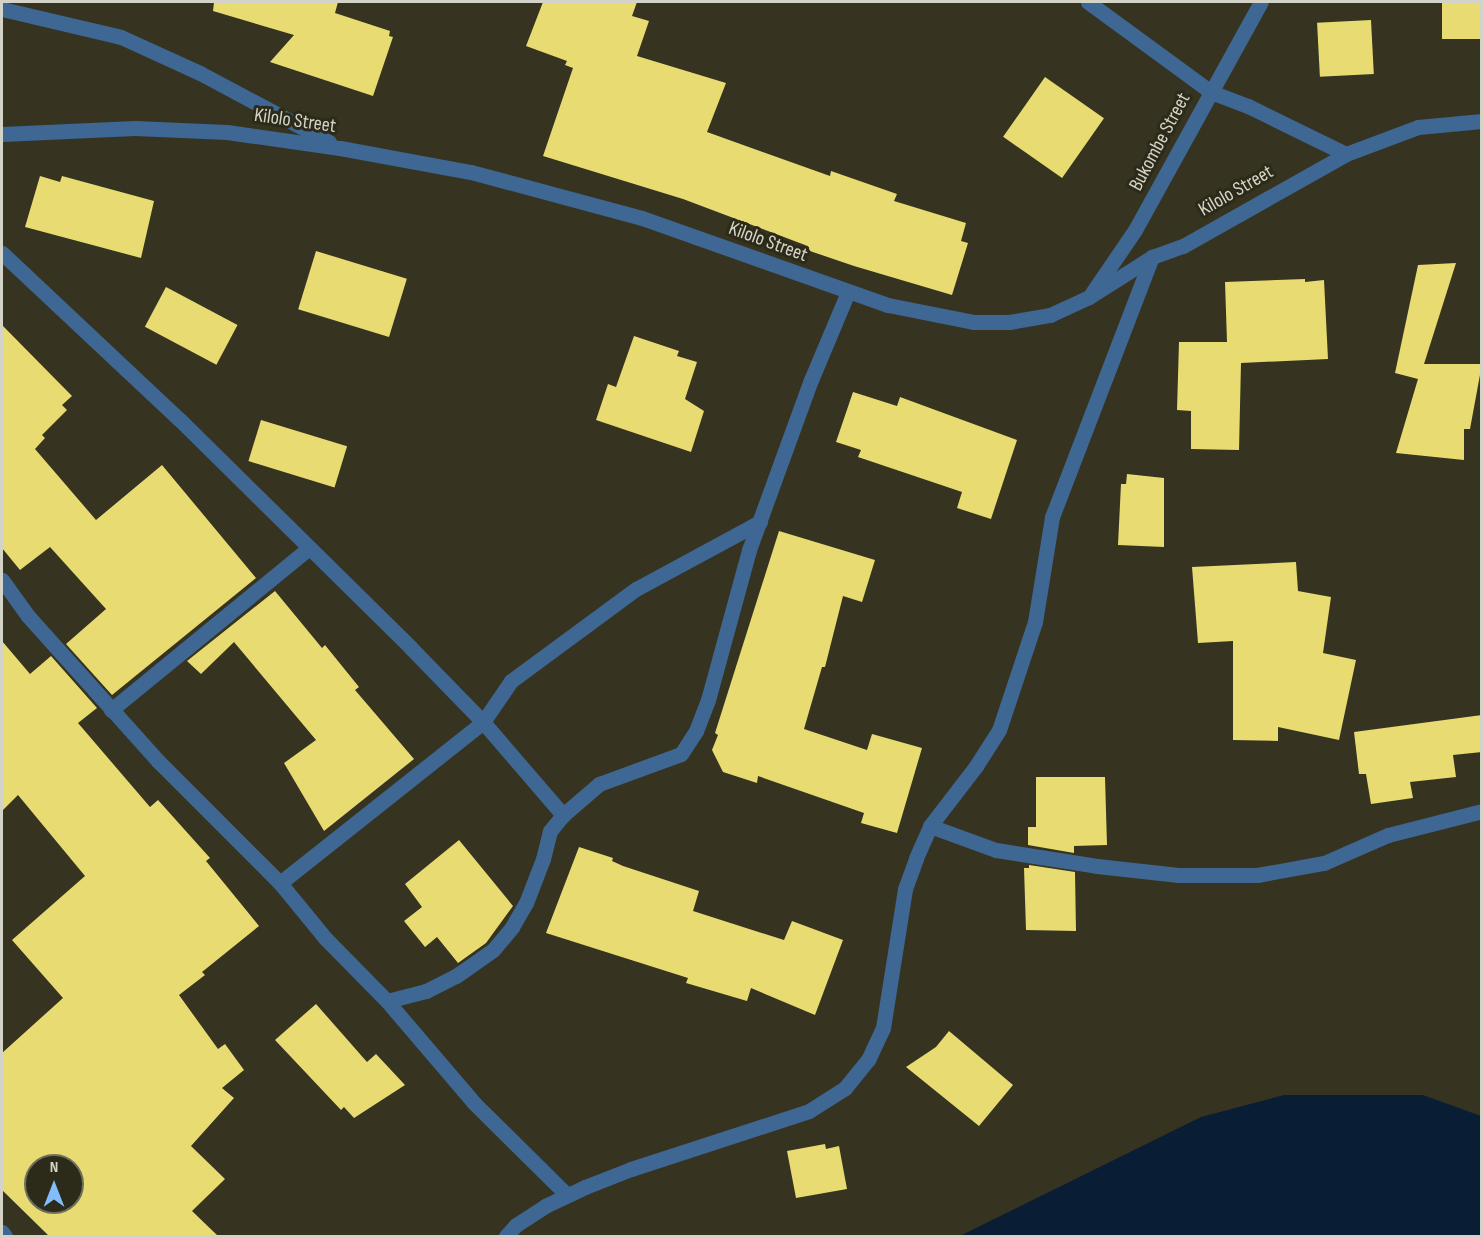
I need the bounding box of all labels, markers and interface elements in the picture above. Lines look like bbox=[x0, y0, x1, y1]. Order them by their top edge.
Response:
street label: Bukombe Street bbox=[1124, 89, 1196, 195]
street label: Kilolo Street bbox=[253, 103, 337, 139]
street label: Kilolo Street bbox=[1194, 160, 1278, 222]
street label: Kilolo Street bbox=[725, 217, 811, 267]
north arrow bbox=[24, 1154, 84, 1214]
text: N bbox=[50, 1158, 58, 1177]

